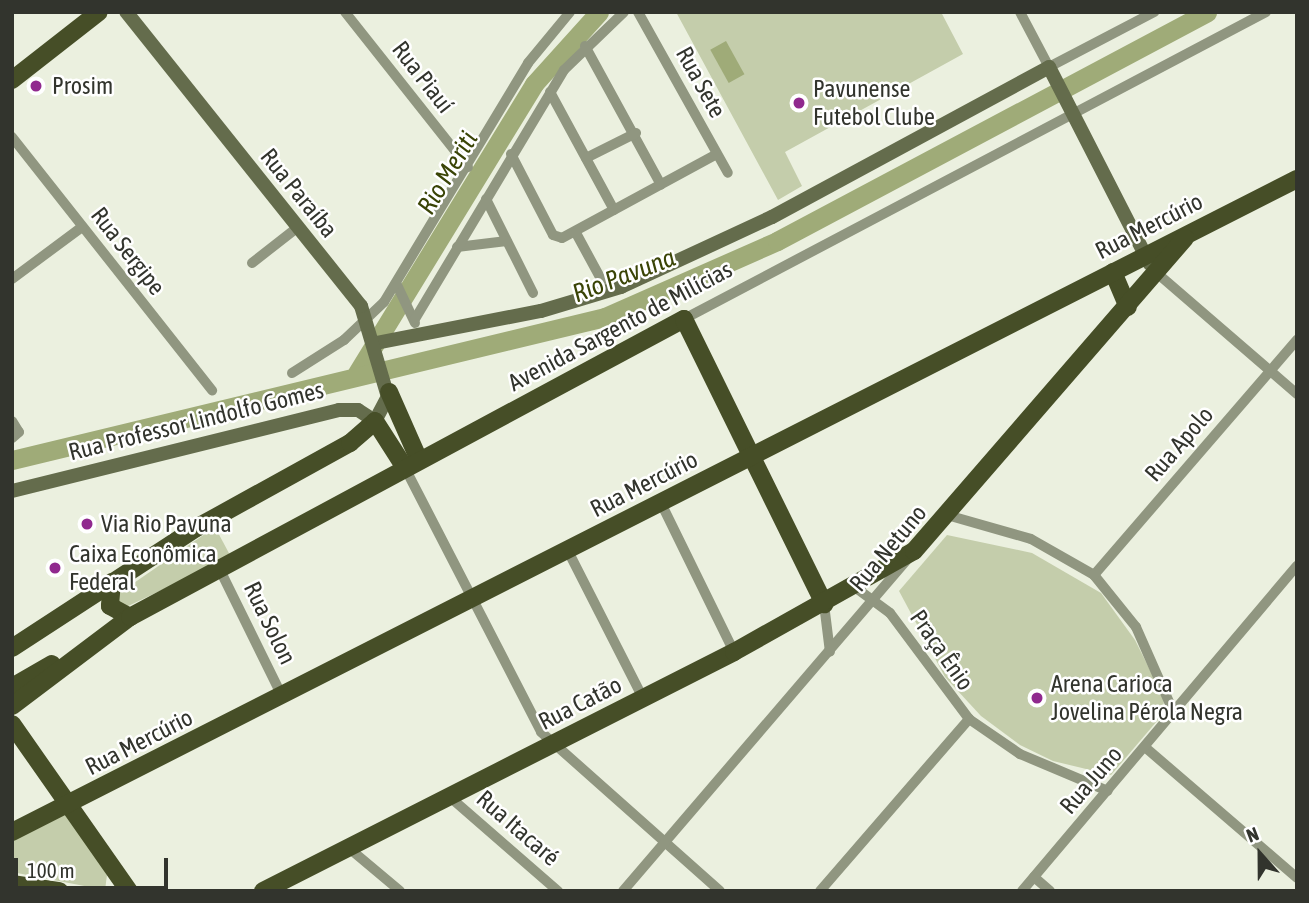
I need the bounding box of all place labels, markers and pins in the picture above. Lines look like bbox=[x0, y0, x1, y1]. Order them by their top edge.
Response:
place label: Prosim bbox=[52, 72, 113, 100]
place label: Pavunense Futebol Clube bbox=[813, 75, 935, 131]
marker: Prosim bbox=[26, 76, 46, 96]
marker: Pavunense Futebol Clube bbox=[791, 95, 807, 111]
place label: Via Rio Pavuna bbox=[101, 510, 232, 538]
marker: Via Rio Pavuna bbox=[79, 516, 95, 532]
place label: Caixa Econômica Federal bbox=[69, 540, 217, 596]
marker: Caixa Econômica Federal bbox=[47, 560, 63, 576]
place label: Arena Carioca Jovelina Pérola Negra bbox=[1051, 670, 1243, 726]
marker: Arena Carioca Jovelina Pérola Negra bbox=[1029, 690, 1045, 706]

